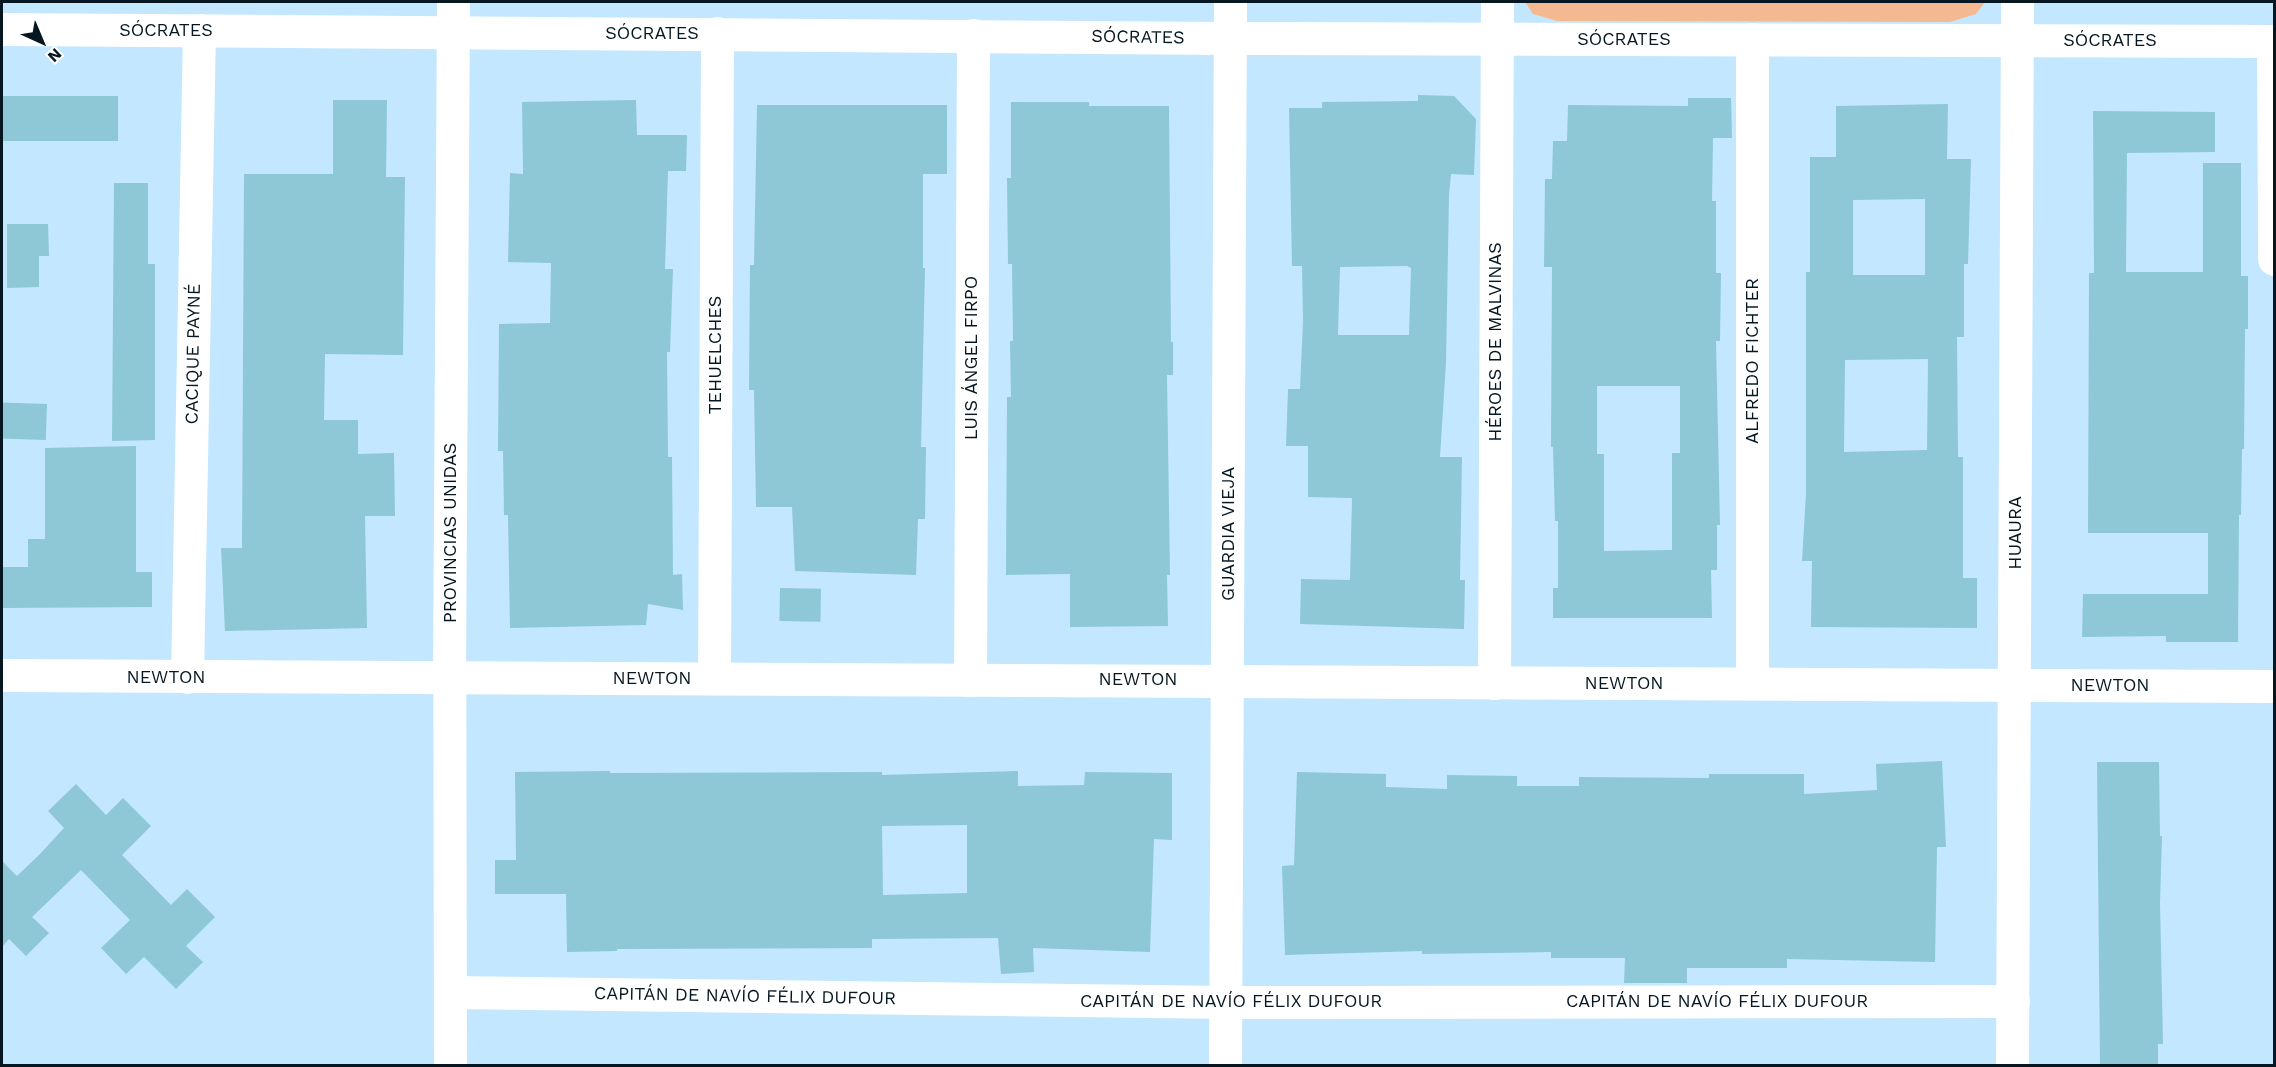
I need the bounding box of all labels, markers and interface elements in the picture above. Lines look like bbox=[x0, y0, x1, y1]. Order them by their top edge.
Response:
north arrow bbox=[12, 12, 72, 72]
street label: SÓCRATES bbox=[119, 19, 213, 41]
street label: SÓCRATES bbox=[605, 22, 699, 44]
street label: SÓCRATES bbox=[1091, 25, 1185, 49]
street label: SÓCRATES bbox=[1577, 28, 1671, 50]
street label: SÓCRATES bbox=[2063, 29, 2157, 51]
text: N bbox=[44, 44, 66, 66]
street label: HÉROES DE MALVINAS bbox=[1484, 242, 1506, 442]
street label: LUIS ÁNGEL FIRPO bbox=[960, 275, 982, 441]
street label: ALFREDO FICHTER bbox=[1741, 278, 1763, 444]
street label: CACIQUE PAYNÉ bbox=[181, 283, 205, 425]
street label: TEHUELCHES bbox=[704, 296, 726, 414]
street label: PROVINCIAS UNIDAS bbox=[439, 443, 461, 623]
street label: GUARDIA VIEJA bbox=[1217, 466, 1239, 602]
street label: HUAURA bbox=[2004, 496, 2026, 570]
street label: NEWTON bbox=[126, 666, 206, 688]
street label: NEWTON bbox=[612, 667, 692, 689]
street label: NEWTON bbox=[1098, 668, 1178, 690]
street label: NEWTON bbox=[1584, 672, 1664, 694]
street label: NEWTON bbox=[2070, 674, 2150, 696]
street label: CAPITÁN DE NAVÍO FÉLIX DUFOUR bbox=[594, 983, 896, 1009]
street label: CAPITÁN DE NAVÍO FÉLIX DUFOUR bbox=[1080, 990, 1382, 1012]
street label: CAPITÁN DE NAVÍO FÉLIX DUFOUR bbox=[1566, 990, 1868, 1012]

